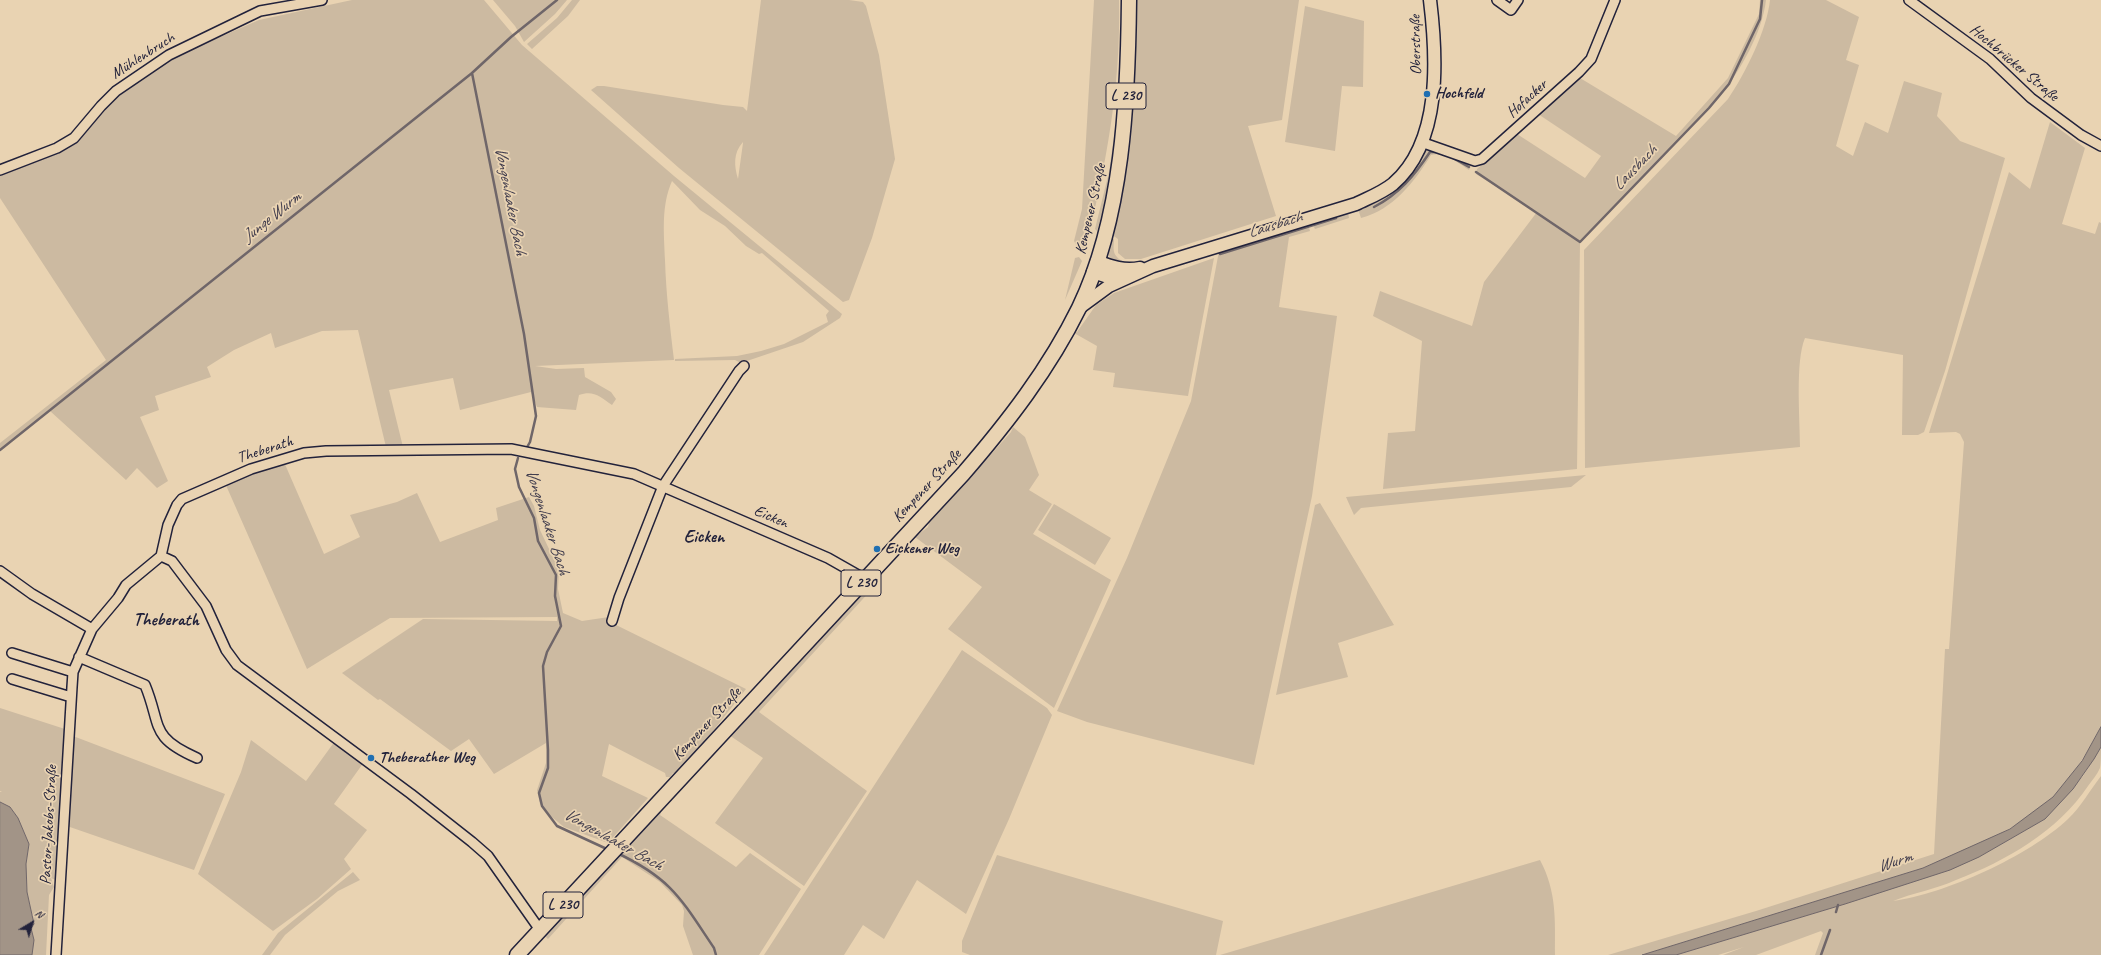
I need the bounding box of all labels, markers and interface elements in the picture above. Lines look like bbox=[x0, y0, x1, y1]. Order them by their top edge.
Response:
street label: Oberstraße bbox=[1406, 15, 1426, 75]
street label: Hochbrücker Straße bbox=[1966, 20, 2062, 106]
street label: Mühlenbruch bbox=[108, 28, 178, 84]
street label: Hofacker bbox=[1503, 76, 1551, 122]
road number: L 230 bbox=[1106, 83, 1146, 109]
place label: Hochfeld bbox=[1435, 84, 1483, 104]
marker: Hochfeld bbox=[1422, 89, 1432, 99]
water label: Lausbach bbox=[1608, 141, 1662, 195]
water label: Vongenlaaker Bach bbox=[489, 145, 531, 257]
street label: Kempener Straße bbox=[1071, 162, 1111, 256]
water label: Junge Wurm bbox=[239, 187, 305, 247]
water label: Lausbach bbox=[1246, 207, 1304, 243]
street label: Theberath bbox=[235, 432, 295, 468]
street label: Kempener Straße bbox=[888, 446, 966, 526]
water label: Vongenlaaker Bach bbox=[520, 467, 574, 577]
street label: Eicken bbox=[751, 501, 791, 533]
district label: Eicken bbox=[684, 526, 724, 548]
place label: Eickener Weg bbox=[885, 539, 959, 559]
marker: Eickener Weg bbox=[872, 544, 882, 554]
road number: L 230 bbox=[841, 570, 881, 596]
district label: Theberath bbox=[133, 609, 199, 631]
street label: Kempener Straße bbox=[668, 684, 746, 764]
place label: Theberather Weg bbox=[379, 748, 475, 768]
marker: Theberather Weg bbox=[366, 753, 376, 763]
street label: Pastor-Jakobs-Straße bbox=[36, 765, 62, 885]
water label: Vongenlaaker Bach bbox=[560, 804, 666, 876]
water label: Wurm bbox=[1875, 847, 1915, 877]
road number: L 230 bbox=[543, 892, 583, 918]
north arrow bbox=[12, 903, 52, 943]
text: N bbox=[32, 906, 46, 921]

